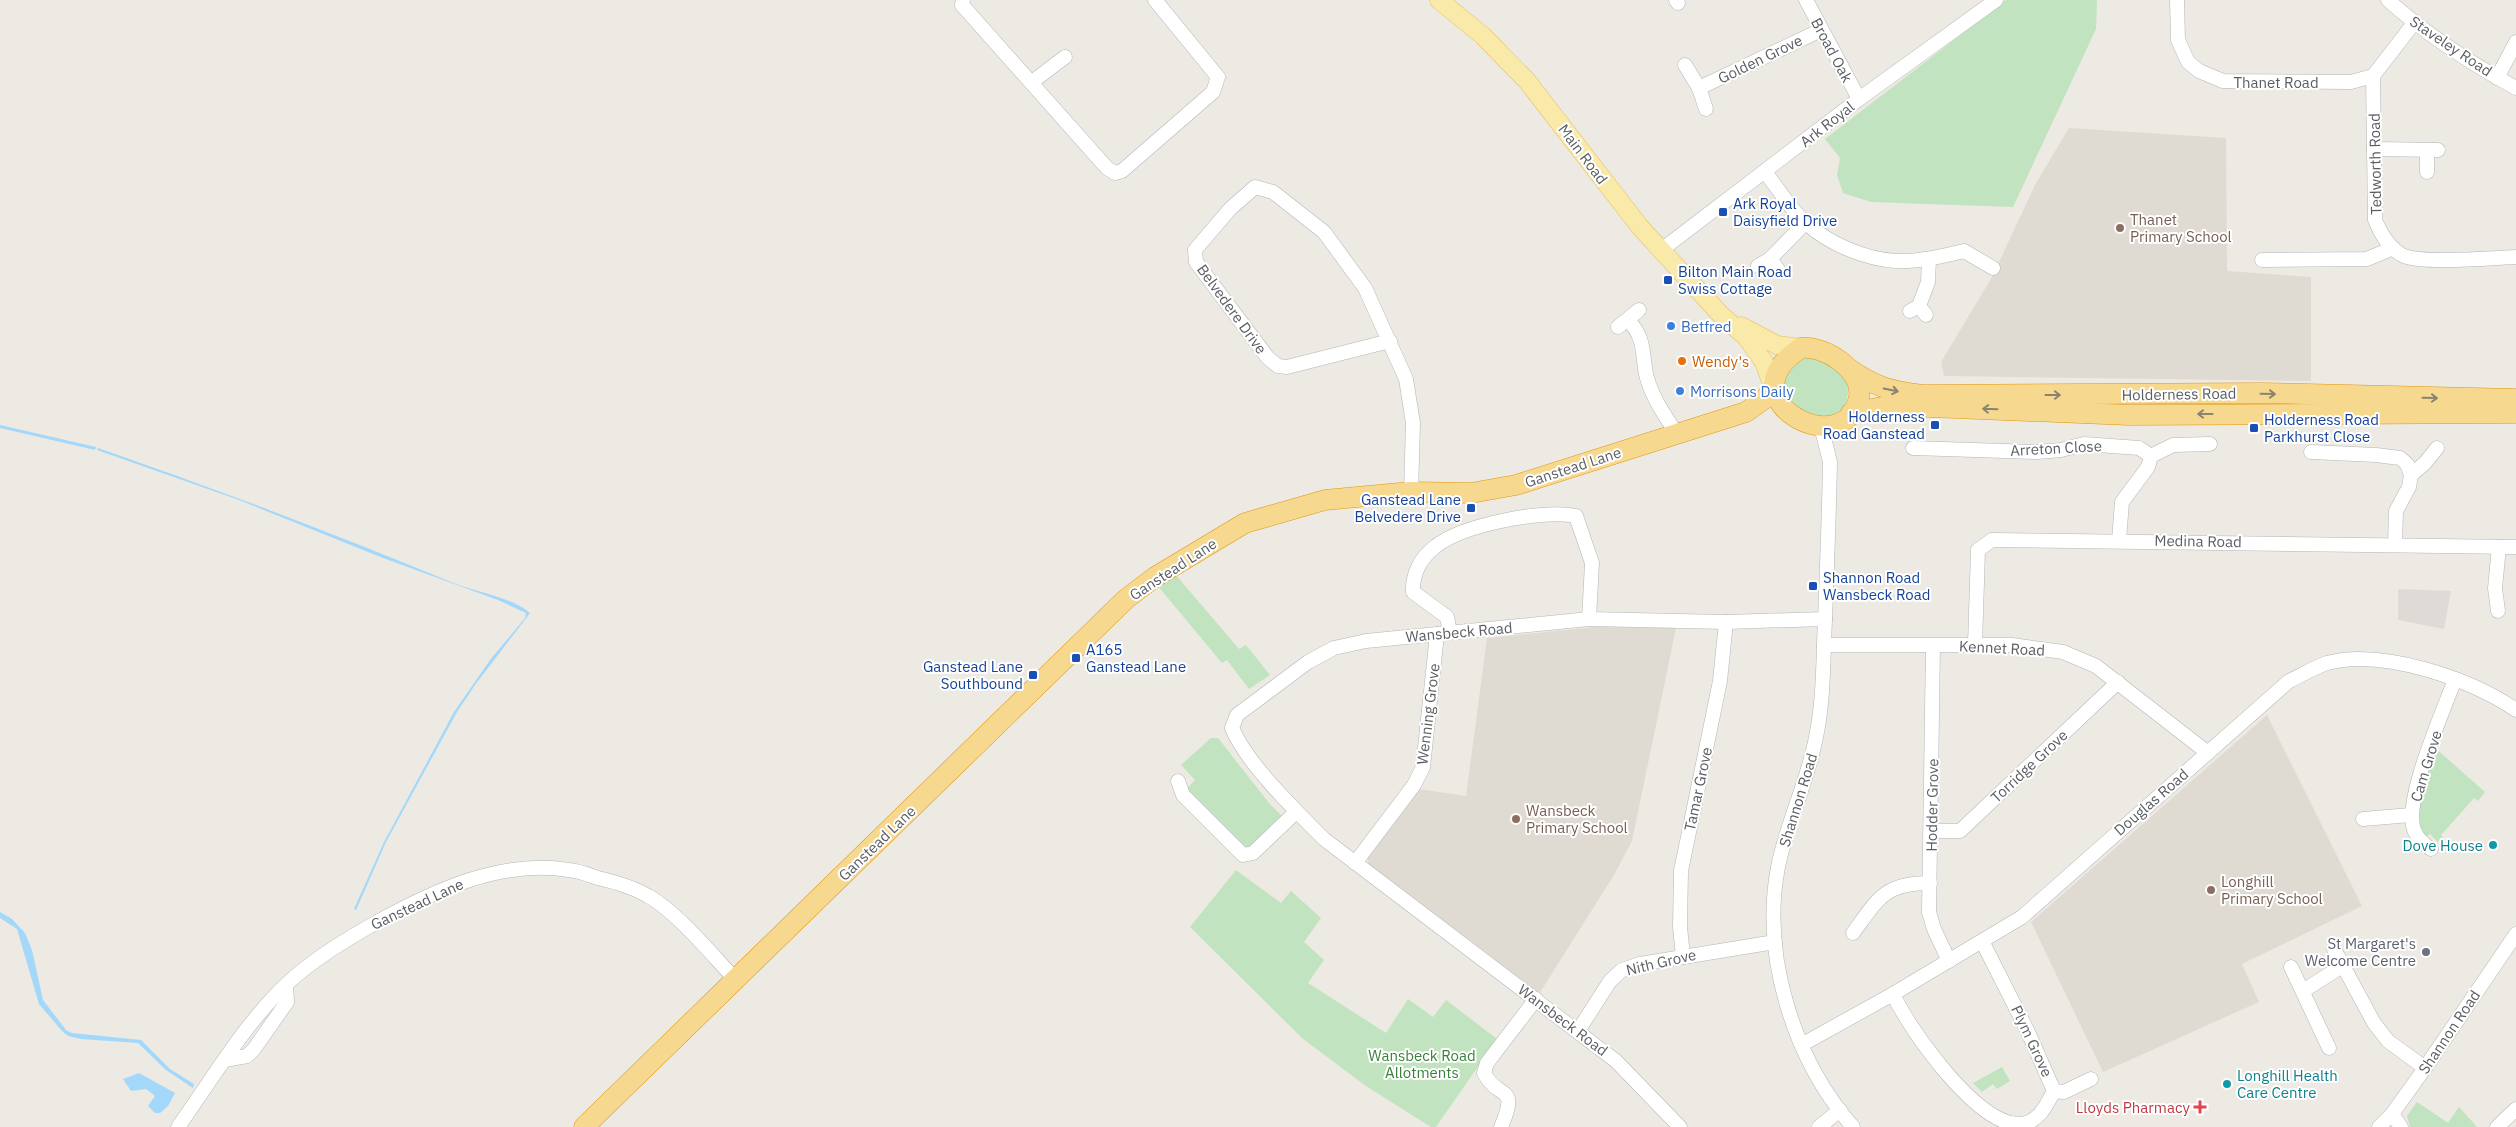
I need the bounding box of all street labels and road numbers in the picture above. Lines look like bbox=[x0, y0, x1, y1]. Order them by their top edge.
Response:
street label: Staveley Road bbox=[2406, 12, 2496, 80]
street label: Broad Oak bbox=[1807, 14, 1857, 86]
street label: Golden Grove bbox=[1715, 30, 1805, 88]
street label: Thanet Road bbox=[2233, 73, 2319, 92]
street label: Ark Royal bbox=[1796, 97, 1858, 151]
street label: Tedworth Road bbox=[2365, 113, 2385, 215]
street label: Main Road bbox=[1554, 120, 1612, 188]
street label: Belvedere Drive bbox=[1193, 260, 1271, 358]
street label: Holderness Road bbox=[2121, 383, 2237, 405]
street label: Arreton Close bbox=[2010, 436, 2102, 460]
street label: Ganstead Lane bbox=[1522, 442, 1624, 492]
street label: Medina Road bbox=[2154, 531, 2242, 551]
street label: Ganstead Lane bbox=[1126, 534, 1220, 604]
street label: Wansbeck Road bbox=[1405, 618, 1513, 646]
street label: Kennet Road bbox=[1959, 636, 2045, 660]
street label: Wenning Grove bbox=[1412, 662, 1444, 766]
street label: Torridge Grove bbox=[1986, 725, 2072, 807]
street label: Cam Grove bbox=[2406, 728, 2446, 804]
street label: Tamar Grove bbox=[1680, 745, 1716, 833]
street label: Shannon Road bbox=[1775, 751, 1821, 849]
street label: Hodder Grove bbox=[1922, 758, 1942, 852]
street label: Douglas Road bbox=[2110, 765, 2192, 839]
street label: Ganstead Lane bbox=[834, 801, 920, 885]
street label: Ganstead Lane bbox=[368, 874, 466, 934]
street label: Nith Grove bbox=[1624, 945, 1698, 979]
street label: Wansbeck Road bbox=[1514, 980, 1612, 1060]
street label: Shannon Road bbox=[2414, 986, 2484, 1078]
street label: Plym Grove bbox=[2007, 1002, 2057, 1080]

